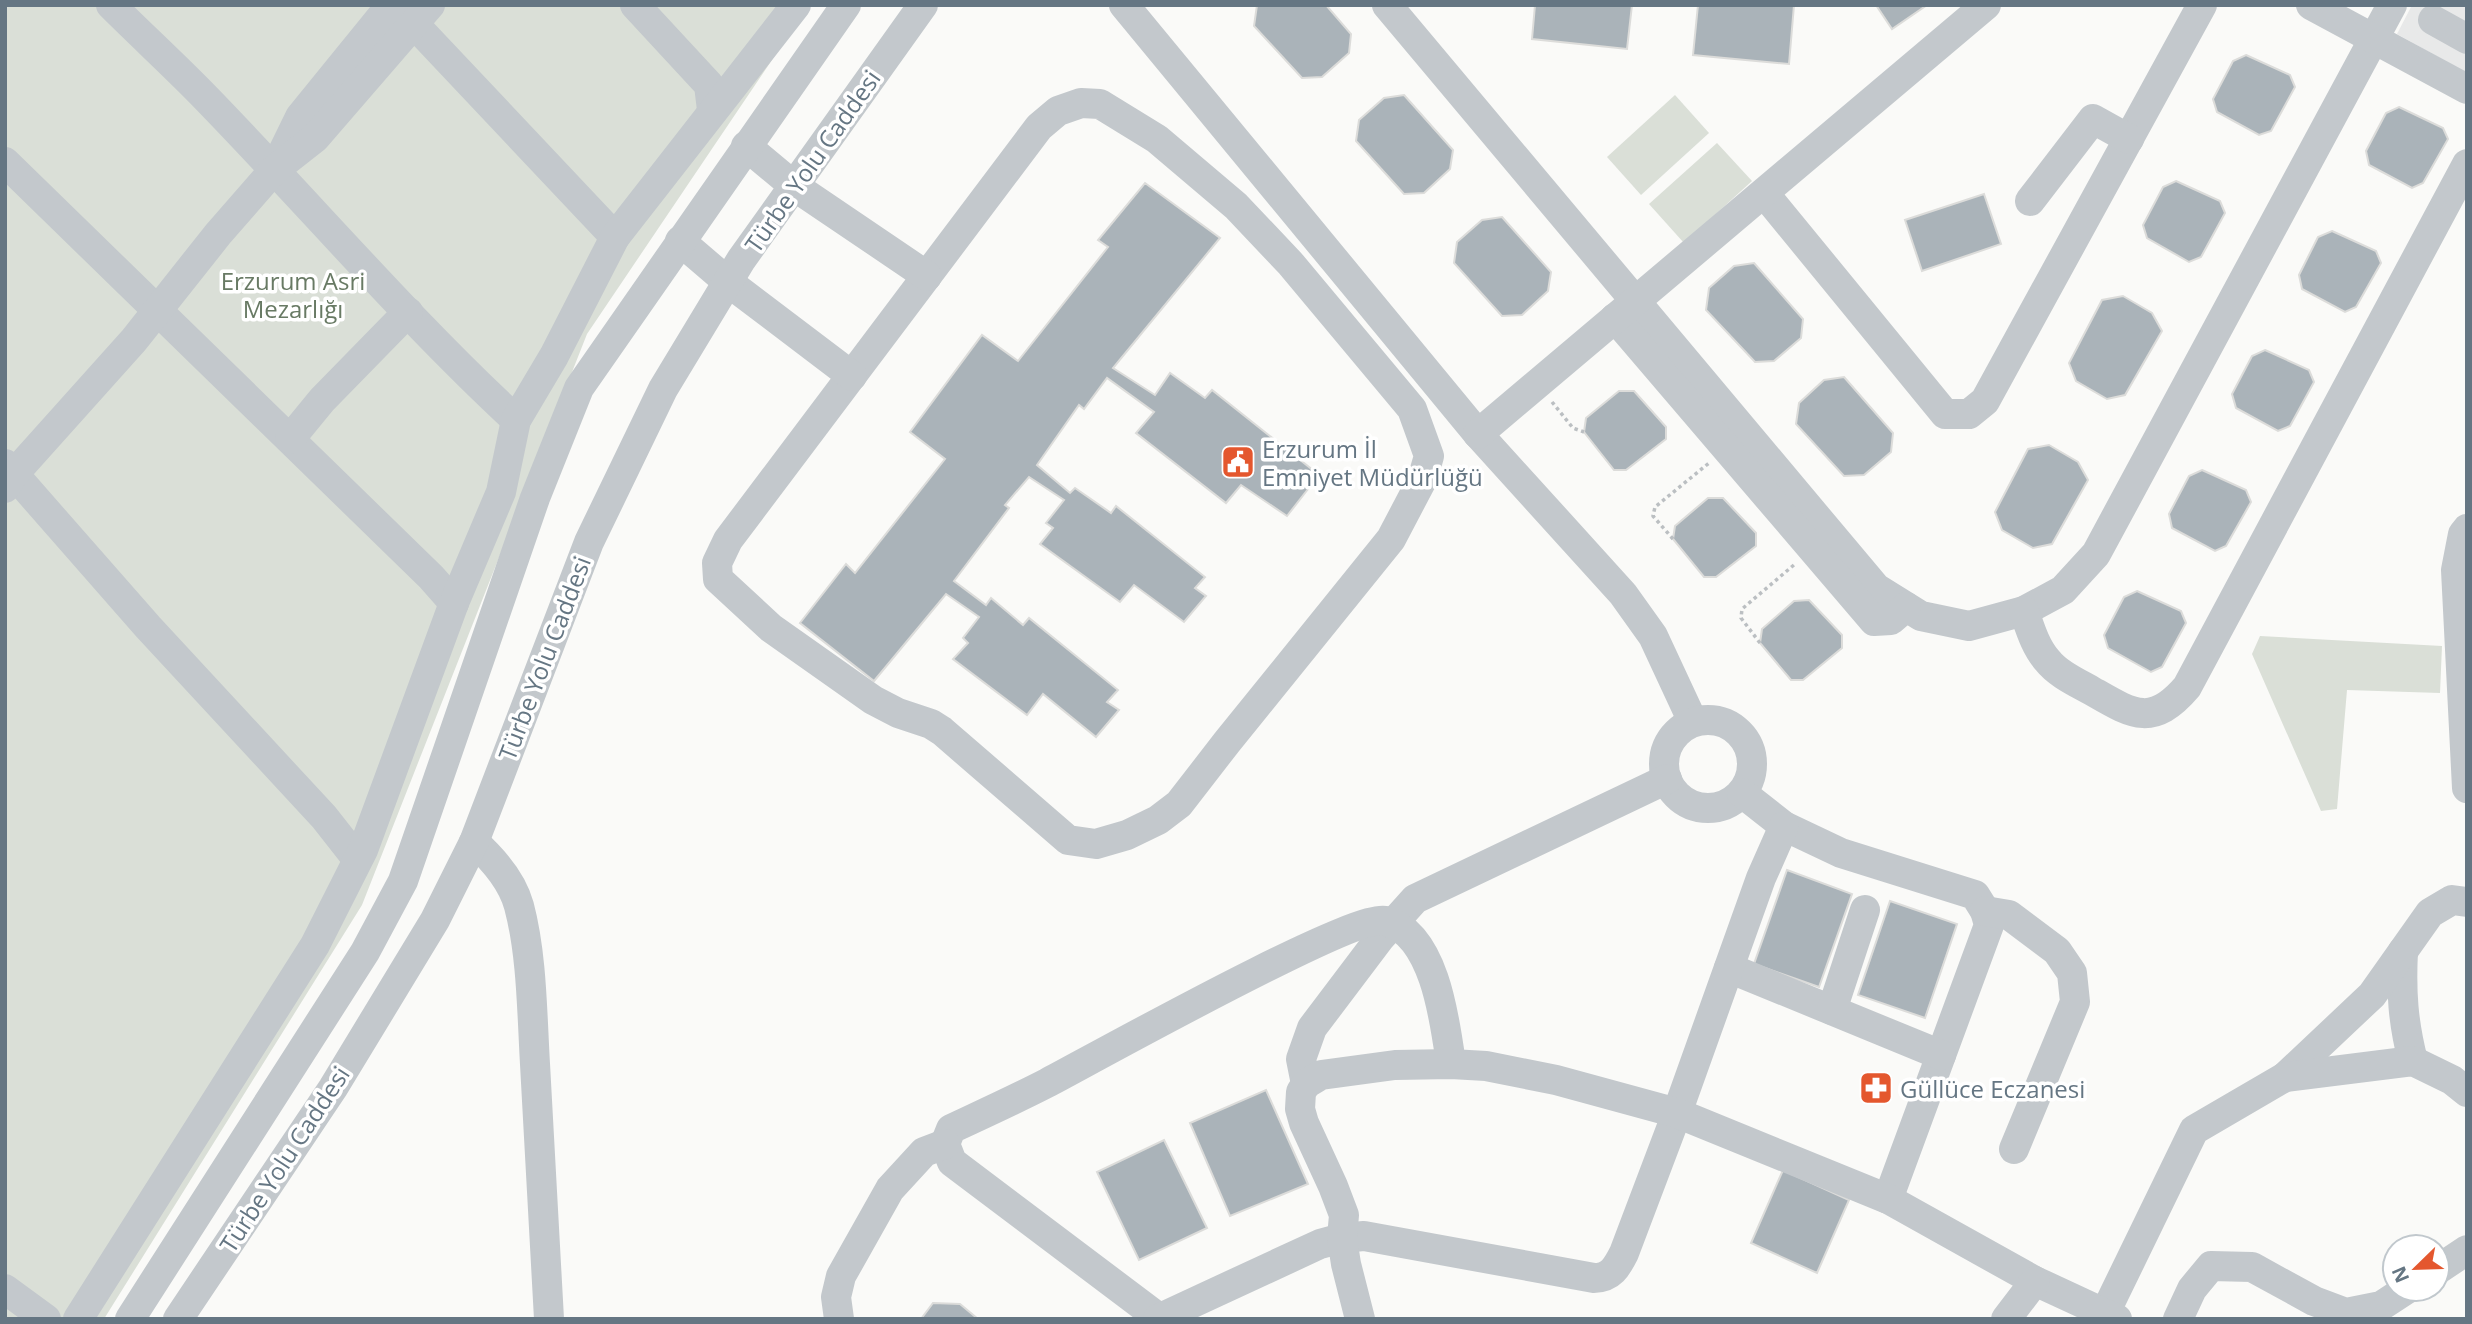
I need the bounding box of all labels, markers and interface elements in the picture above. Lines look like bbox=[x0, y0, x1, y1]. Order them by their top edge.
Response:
street label: Türbe Yolu Caddesi bbox=[737, 63, 887, 259]
park label: Erzurum Asri Mezarlığı bbox=[221, 264, 365, 325]
place label: Erzurum İl Emniyet Müdürlüğü bbox=[1262, 432, 1483, 493]
public building icon: Erzurum İl Emniyet Müdürlüğü bbox=[1219, 443, 1257, 481]
street label: Türbe Yolu Caddesi bbox=[490, 551, 598, 765]
street label: Türbe Yolu Caddesi bbox=[211, 1060, 357, 1258]
pharmacy icon: Güllüce Eczanesi bbox=[1857, 1069, 1895, 1107]
place label: Güllüce Eczanesi bbox=[1900, 1072, 2085, 1105]
north arrow bbox=[2381, 1233, 2451, 1303]
text: N bbox=[2385, 1262, 2415, 1287]

